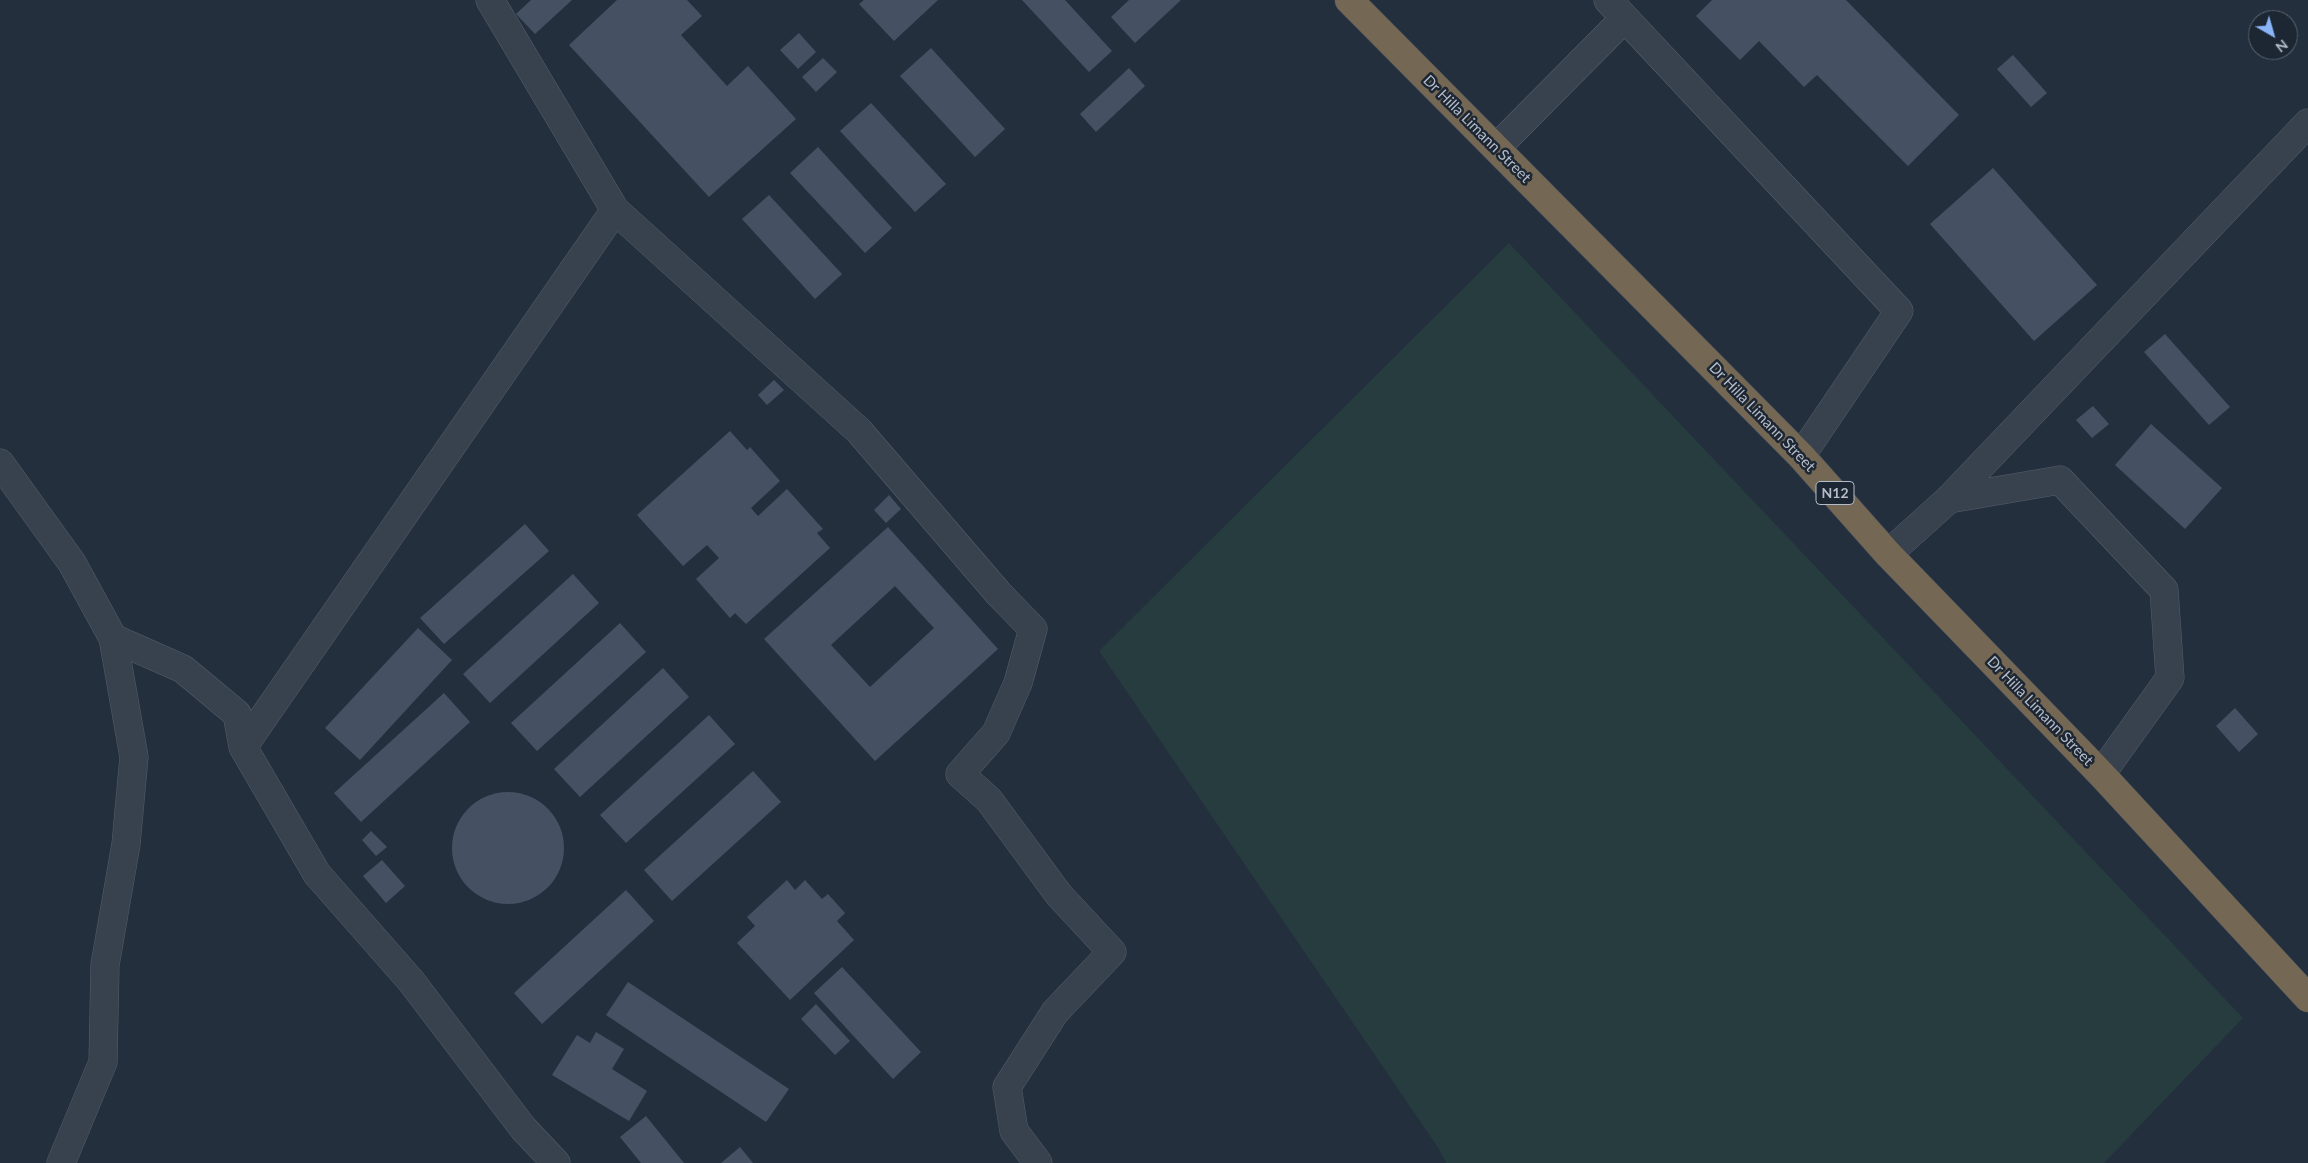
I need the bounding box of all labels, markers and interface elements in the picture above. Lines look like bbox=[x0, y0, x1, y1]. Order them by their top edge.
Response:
north arrow bbox=[2248, 10, 2298, 60]
text: N bbox=[2272, 36, 2291, 56]
street label: Dr Hilla Limann Street bbox=[1419, 71, 1535, 187]
street label: Dr Hilla Limann Street bbox=[1705, 359, 1819, 475]
road number: N12 bbox=[1816, 482, 1854, 504]
street label: Dr Hilla Limann Street bbox=[1983, 653, 2097, 769]

